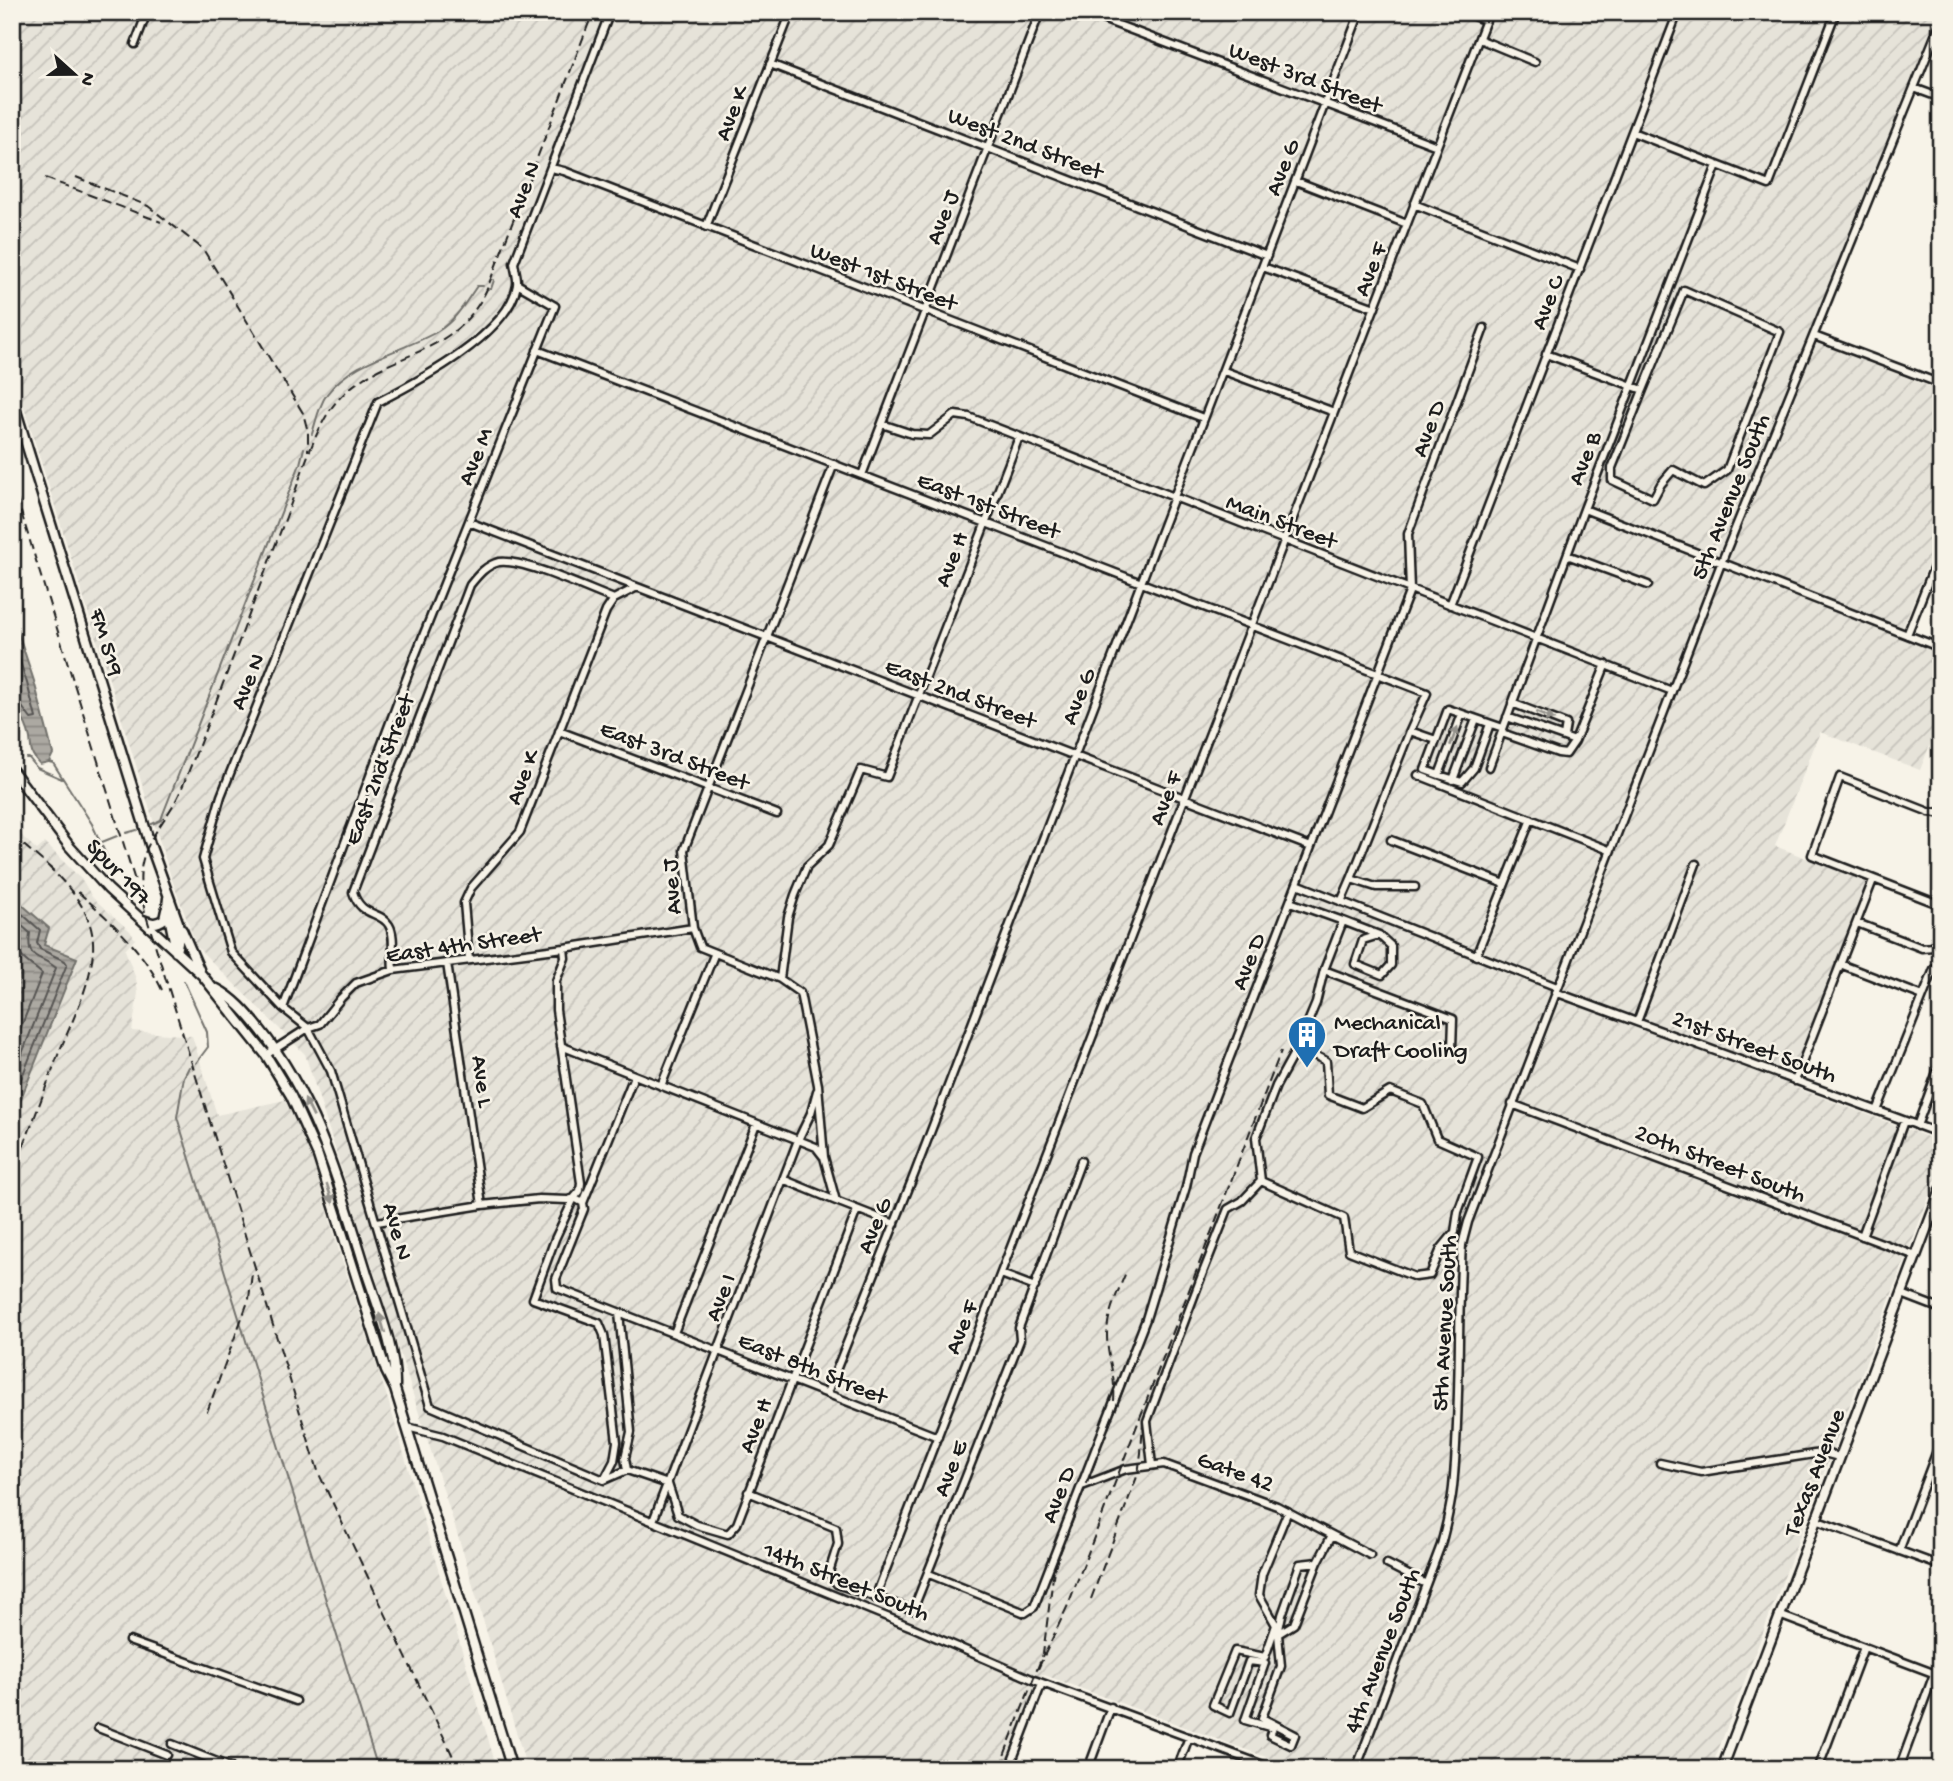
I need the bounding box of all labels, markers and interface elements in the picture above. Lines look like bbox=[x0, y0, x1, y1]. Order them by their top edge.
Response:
street label: West 3rd Street bbox=[1224, 37, 1388, 123]
north arrow bbox=[38, 38, 108, 108]
text: N bbox=[74, 69, 100, 89]
street label: Ave K bbox=[710, 80, 758, 146]
street label: West 2nd Street bbox=[943, 102, 1109, 189]
street label: Ave G bbox=[1260, 135, 1308, 201]
street label: Ave N bbox=[501, 158, 549, 223]
street label: Ave J bbox=[921, 186, 968, 249]
street label: West 1st Street bbox=[805, 237, 962, 320]
street label: Ave F bbox=[1349, 238, 1396, 301]
street label: Ave C bbox=[1526, 270, 1574, 335]
street label: Ave D bbox=[1407, 396, 1454, 462]
street label: 5th Avenue South bbox=[1686, 410, 1779, 585]
street label: Ave M bbox=[453, 424, 502, 490]
street label: Ave B bbox=[1563, 428, 1610, 490]
street label: East 1st Street bbox=[912, 467, 1065, 549]
street label: Main Street bbox=[1221, 489, 1342, 558]
street label: Ave H bbox=[930, 528, 977, 592]
street label: FM 519 bbox=[80, 605, 129, 680]
street label: Ave N bbox=[225, 650, 274, 715]
street label: East 2nd Street bbox=[880, 653, 1041, 738]
street label: Ave G bbox=[1056, 664, 1104, 730]
street label: East 2nd Street bbox=[339, 689, 424, 850]
one-way arrow bbox=[1535, 710, 1556, 721]
street label: East 3rd Street bbox=[595, 716, 754, 800]
one-way arrow bbox=[1449, 726, 1460, 747]
street label: Ave K bbox=[501, 744, 549, 810]
street label: Ave F bbox=[1144, 767, 1191, 830]
street label: Spur 197 bbox=[78, 834, 157, 914]
street label: Ave J bbox=[657, 856, 690, 916]
street label: East 4th Street bbox=[384, 921, 545, 972]
street label: Ave D bbox=[1226, 929, 1274, 995]
street label: 21st Street South bbox=[1668, 1005, 1840, 1092]
place label: Mechanical Draft Cooling bbox=[1332, 1010, 1468, 1067]
building icon: Mechanical Draft Cooling bbox=[1286, 1014, 1328, 1069]
street label: Ave L bbox=[463, 1054, 499, 1110]
one-way arrow bbox=[303, 1098, 314, 1118]
street label: 20th Street South bbox=[1630, 1119, 1810, 1211]
one-way arrow bbox=[325, 1184, 336, 1205]
street label: Ave G bbox=[852, 1193, 901, 1259]
street label: Ave N bbox=[374, 1200, 418, 1264]
street label: 5th Avenue South bbox=[1427, 1234, 1466, 1412]
street label: Ave I bbox=[700, 1270, 745, 1326]
street label: Ave F bbox=[940, 1296, 987, 1359]
one-way arrow bbox=[376, 1312, 386, 1333]
street label: East 8th Street bbox=[733, 1327, 892, 1414]
street label: Ave H bbox=[734, 1394, 781, 1458]
street label: Texas Avenue bbox=[1778, 1405, 1854, 1543]
street label: Ave E bbox=[928, 1436, 977, 1501]
street label: Gate 42 bbox=[1193, 1446, 1277, 1501]
street label: Ave D bbox=[1036, 1462, 1084, 1528]
street label: 14th Street South bbox=[757, 1536, 933, 1630]
street label: 4th Avenue South bbox=[1339, 1564, 1429, 1738]

